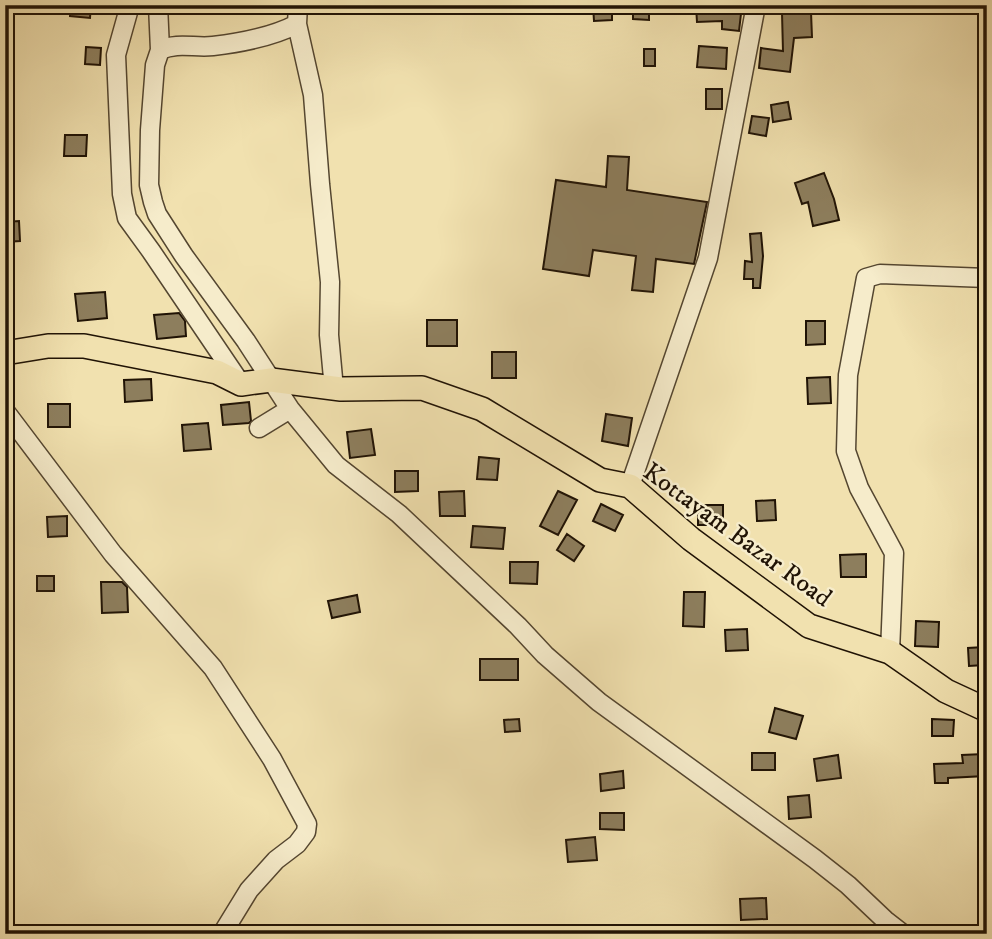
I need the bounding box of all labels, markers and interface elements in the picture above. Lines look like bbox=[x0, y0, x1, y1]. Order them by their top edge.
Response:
street label: Kottayam Bazar Road bbox=[636, 456, 838, 615]

